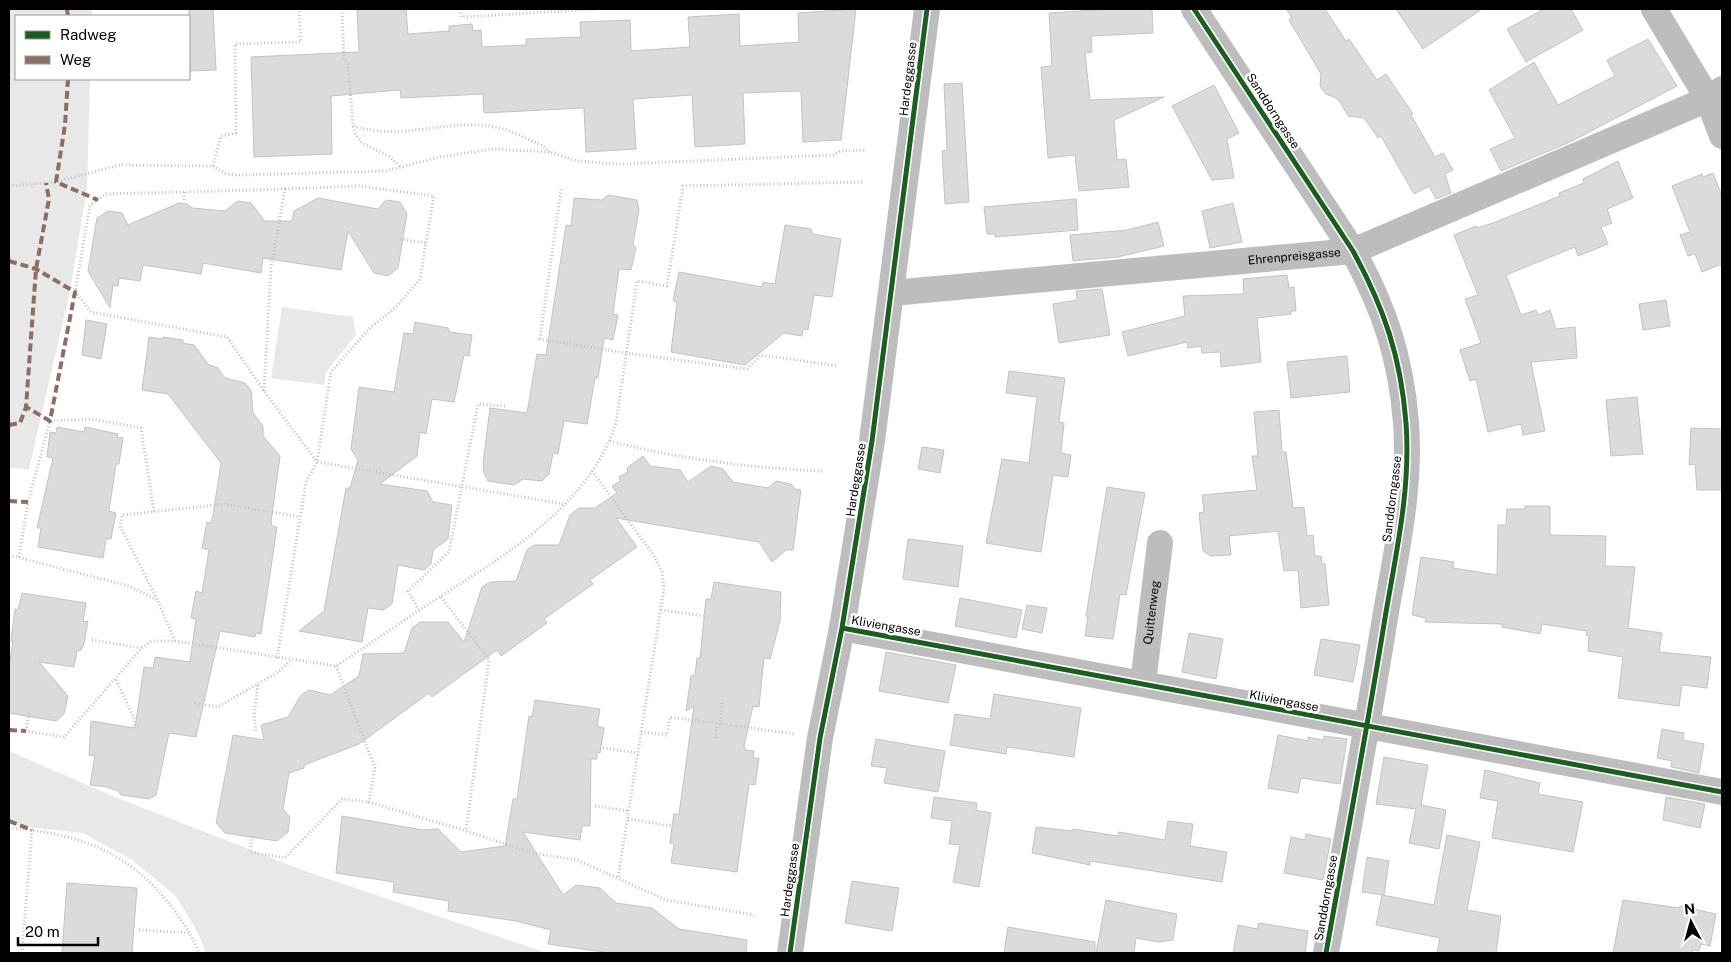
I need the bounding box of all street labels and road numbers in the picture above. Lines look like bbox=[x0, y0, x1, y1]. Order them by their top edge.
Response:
street label: Hardeggasse bbox=[897, 41, 920, 117]
street label: Sanddorngasse bbox=[1243, 71, 1303, 151]
street label: Ehrenpreisgasse bbox=[1247, 245, 1341, 268]
street label: Hardeggasse bbox=[843, 442, 869, 518]
street label: Sanddorngasse bbox=[1380, 455, 1404, 543]
street label: Quittenweg bbox=[1141, 580, 1162, 645]
street label: Kliviengasse bbox=[850, 613, 922, 639]
street label: Kliviengasse bbox=[1248, 687, 1320, 715]
street label: Hardeggasse bbox=[778, 842, 802, 918]
street label: Sanddorngasse bbox=[1312, 854, 1340, 942]

